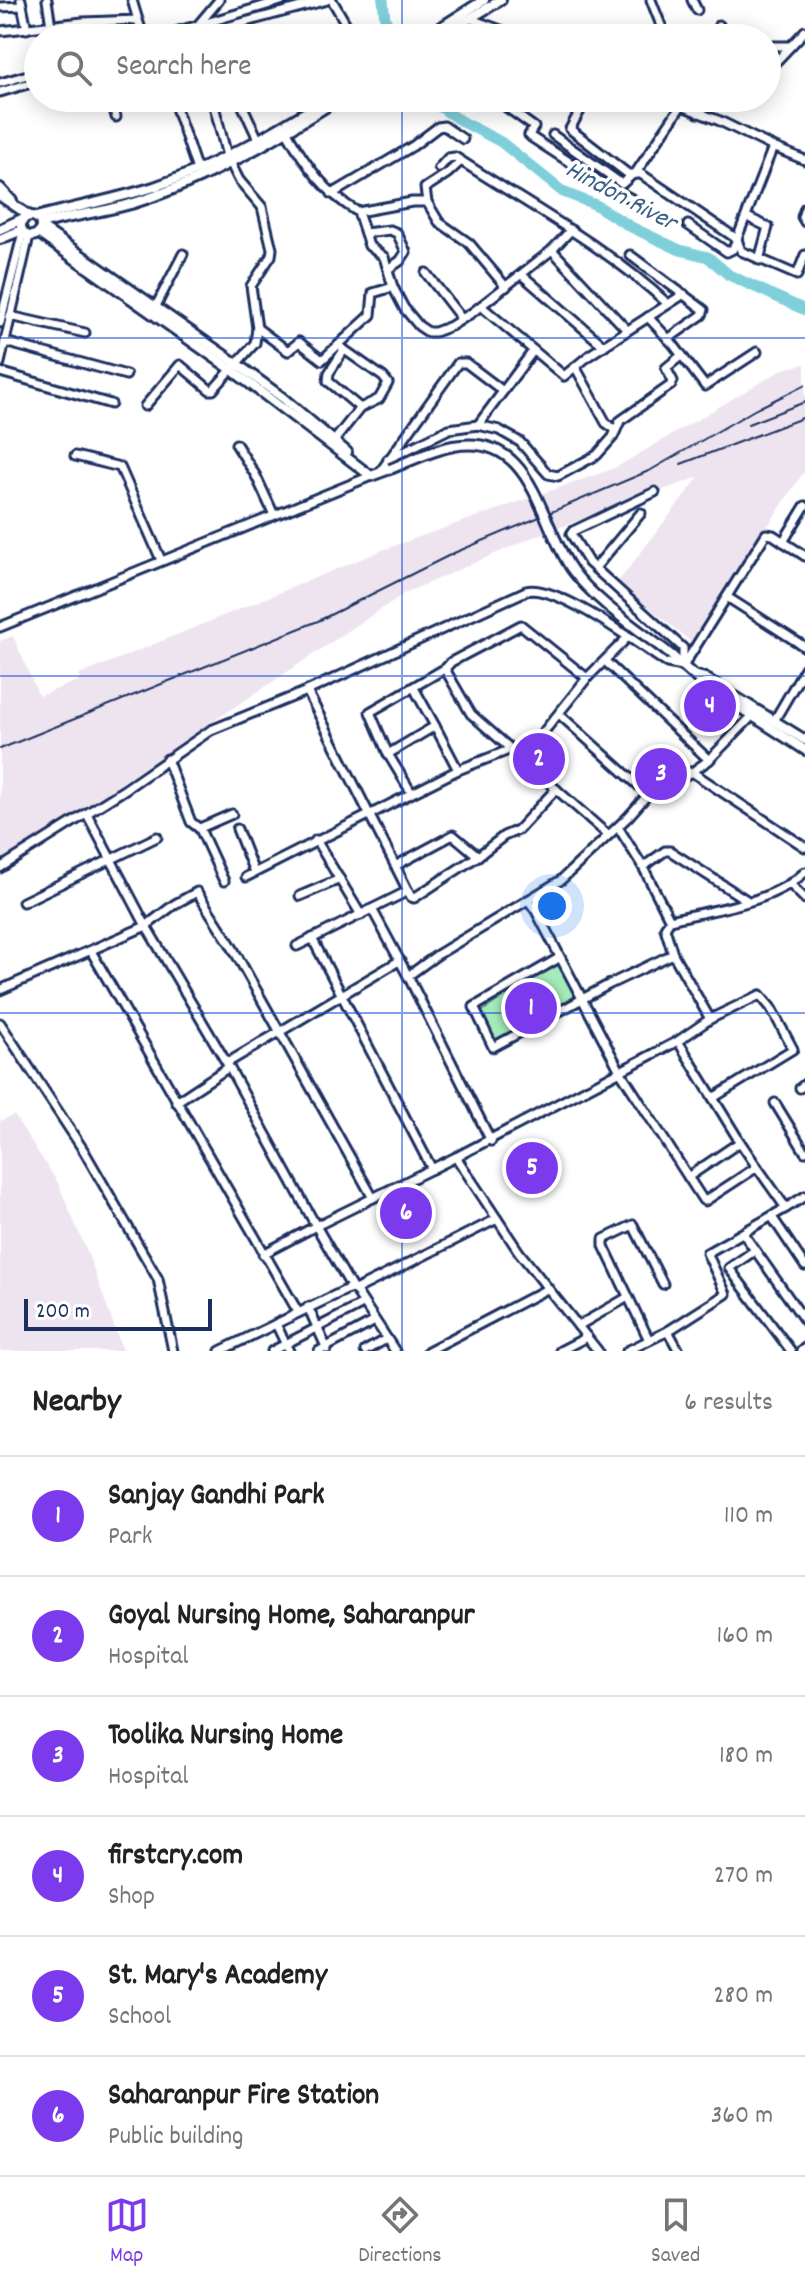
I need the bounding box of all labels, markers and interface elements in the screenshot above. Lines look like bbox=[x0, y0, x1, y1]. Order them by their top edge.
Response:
search box bbox=[24, 24, 781, 112]
icon: search bbox=[52, 46, 96, 90]
text: Search here bbox=[116, 47, 252, 90]
water label: Hindon River bbox=[558, 152, 685, 243]
pin: 4 bbox=[684, 676, 736, 736]
pin: 2 bbox=[513, 729, 565, 789]
pin: 3 bbox=[635, 744, 687, 804]
your location bbox=[532, 886, 572, 926]
pin: 1 bbox=[505, 978, 557, 1038]
pin: 5 bbox=[506, 1138, 558, 1198]
pin: 6 bbox=[380, 1183, 432, 1243]
scale bar bbox=[24, 1295, 212, 1331]
text: 200 m bbox=[36, 1297, 90, 1328]
text: Nearby bbox=[32, 1379, 121, 1428]
text: 6 results bbox=[684, 1385, 773, 1422]
text: Sanjay Gandhi Park bbox=[108, 1476, 324, 1519]
text: 1 bbox=[55, 1498, 61, 1535]
text: 110 m bbox=[724, 1498, 773, 1535]
text: Park bbox=[108, 1519, 152, 1556]
text: Goyal Nursing Home, Saharanpur bbox=[108, 1596, 475, 1639]
text: 2 bbox=[52, 1618, 64, 1655]
text: 160 m bbox=[717, 1618, 773, 1655]
text: Hospital bbox=[108, 1639, 189, 1676]
text: Toolika Nursing Home bbox=[108, 1716, 343, 1759]
text: 3 bbox=[52, 1738, 64, 1775]
text: 180 m bbox=[719, 1738, 773, 1775]
text: Hospital bbox=[108, 1759, 189, 1796]
text: firstcry.com bbox=[108, 1836, 243, 1879]
text: 4 bbox=[53, 1858, 63, 1895]
text: 270 m bbox=[714, 1858, 773, 1895]
text: Shop bbox=[108, 1879, 155, 1916]
text: St. Mary's Academy bbox=[108, 1956, 327, 1999]
text: 5 bbox=[52, 1978, 64, 2015]
text: 280 m bbox=[713, 1978, 773, 2015]
text: School bbox=[108, 1999, 171, 2036]
text: Saharanpur Fire Station bbox=[108, 2076, 379, 2119]
text: 6 bbox=[52, 2098, 64, 2135]
text: 360 m bbox=[711, 2098, 773, 2135]
text: Public building bbox=[108, 2119, 243, 2156]
tab: Map bbox=[105, 2193, 149, 2272]
tab: Directions bbox=[358, 2193, 442, 2272]
tab: Saved bbox=[651, 2193, 700, 2272]

